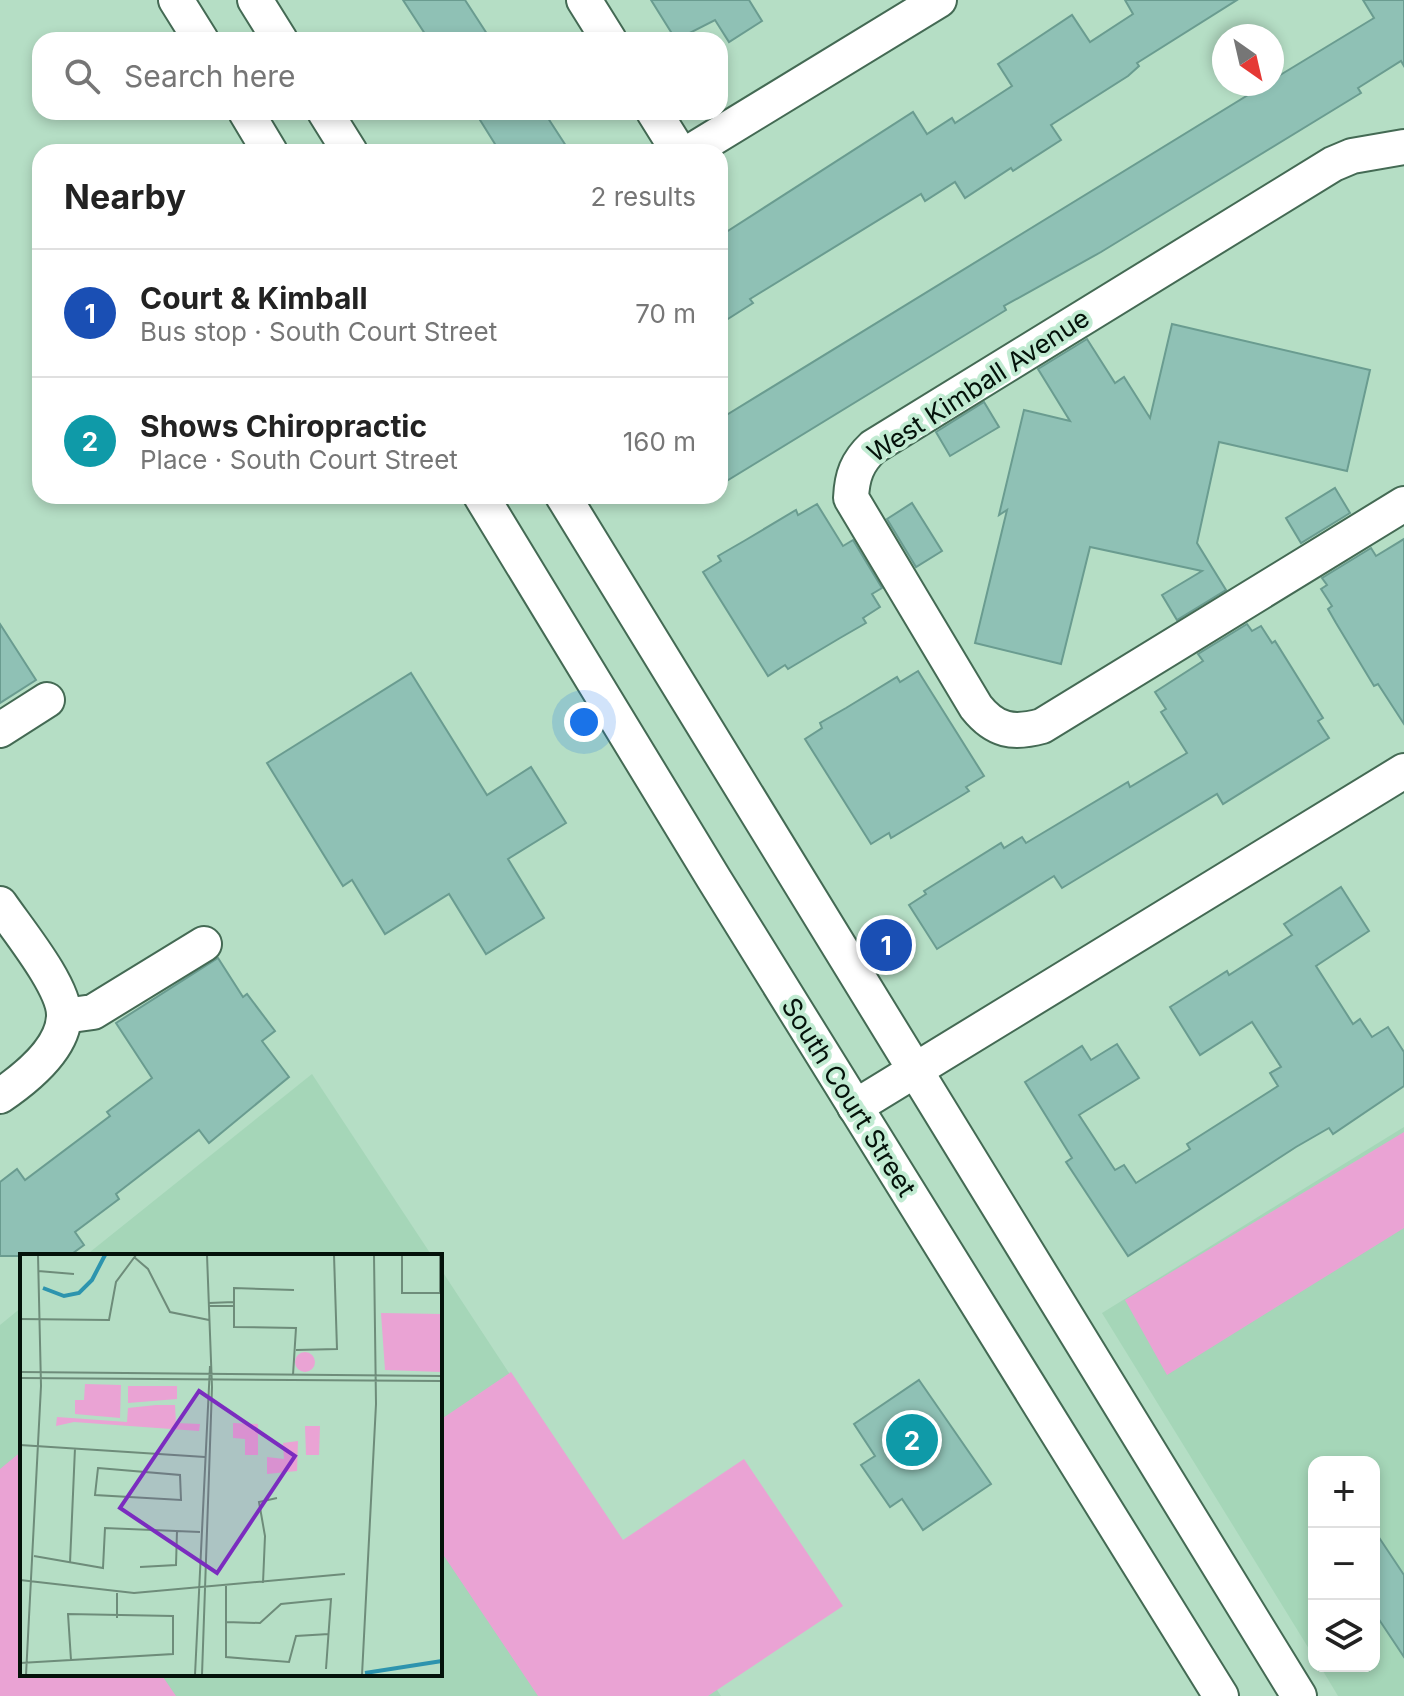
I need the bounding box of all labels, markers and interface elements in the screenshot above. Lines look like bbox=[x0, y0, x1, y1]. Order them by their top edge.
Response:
north arrow bbox=[1212, 24, 1284, 96]
search box bbox=[32, 32, 728, 120]
icon: search bbox=[60, 54, 104, 98]
text: Search here bbox=[124, 58, 296, 94]
text: Nearby bbox=[64, 176, 186, 217]
text: 2 results bbox=[591, 181, 696, 212]
text: Court & Kimball bbox=[140, 280, 368, 316]
text: 1 bbox=[84, 298, 96, 329]
text: 70 m bbox=[635, 298, 696, 329]
street label: West Kimball Avenue bbox=[861, 302, 1095, 468]
text: Bus stop · South Court Street bbox=[140, 316, 497, 347]
text: Shows Chiropractic bbox=[140, 408, 427, 444]
text: 2 bbox=[82, 426, 98, 457]
text: 160 m bbox=[623, 426, 696, 457]
text: Place · South Court Street bbox=[140, 444, 458, 475]
your location bbox=[564, 702, 604, 742]
pin: 1 bbox=[860, 915, 912, 975]
street label: South Court Street bbox=[775, 992, 923, 1202]
inset map bbox=[20, 1254, 442, 1676]
pin: 2 bbox=[886, 1410, 938, 1470]
map controls bbox=[1308, 1456, 1380, 1672]
button: + bbox=[1308, 1456, 1380, 1528]
button: − bbox=[1308, 1528, 1380, 1600]
button: layers bbox=[1308, 1600, 1380, 1672]

